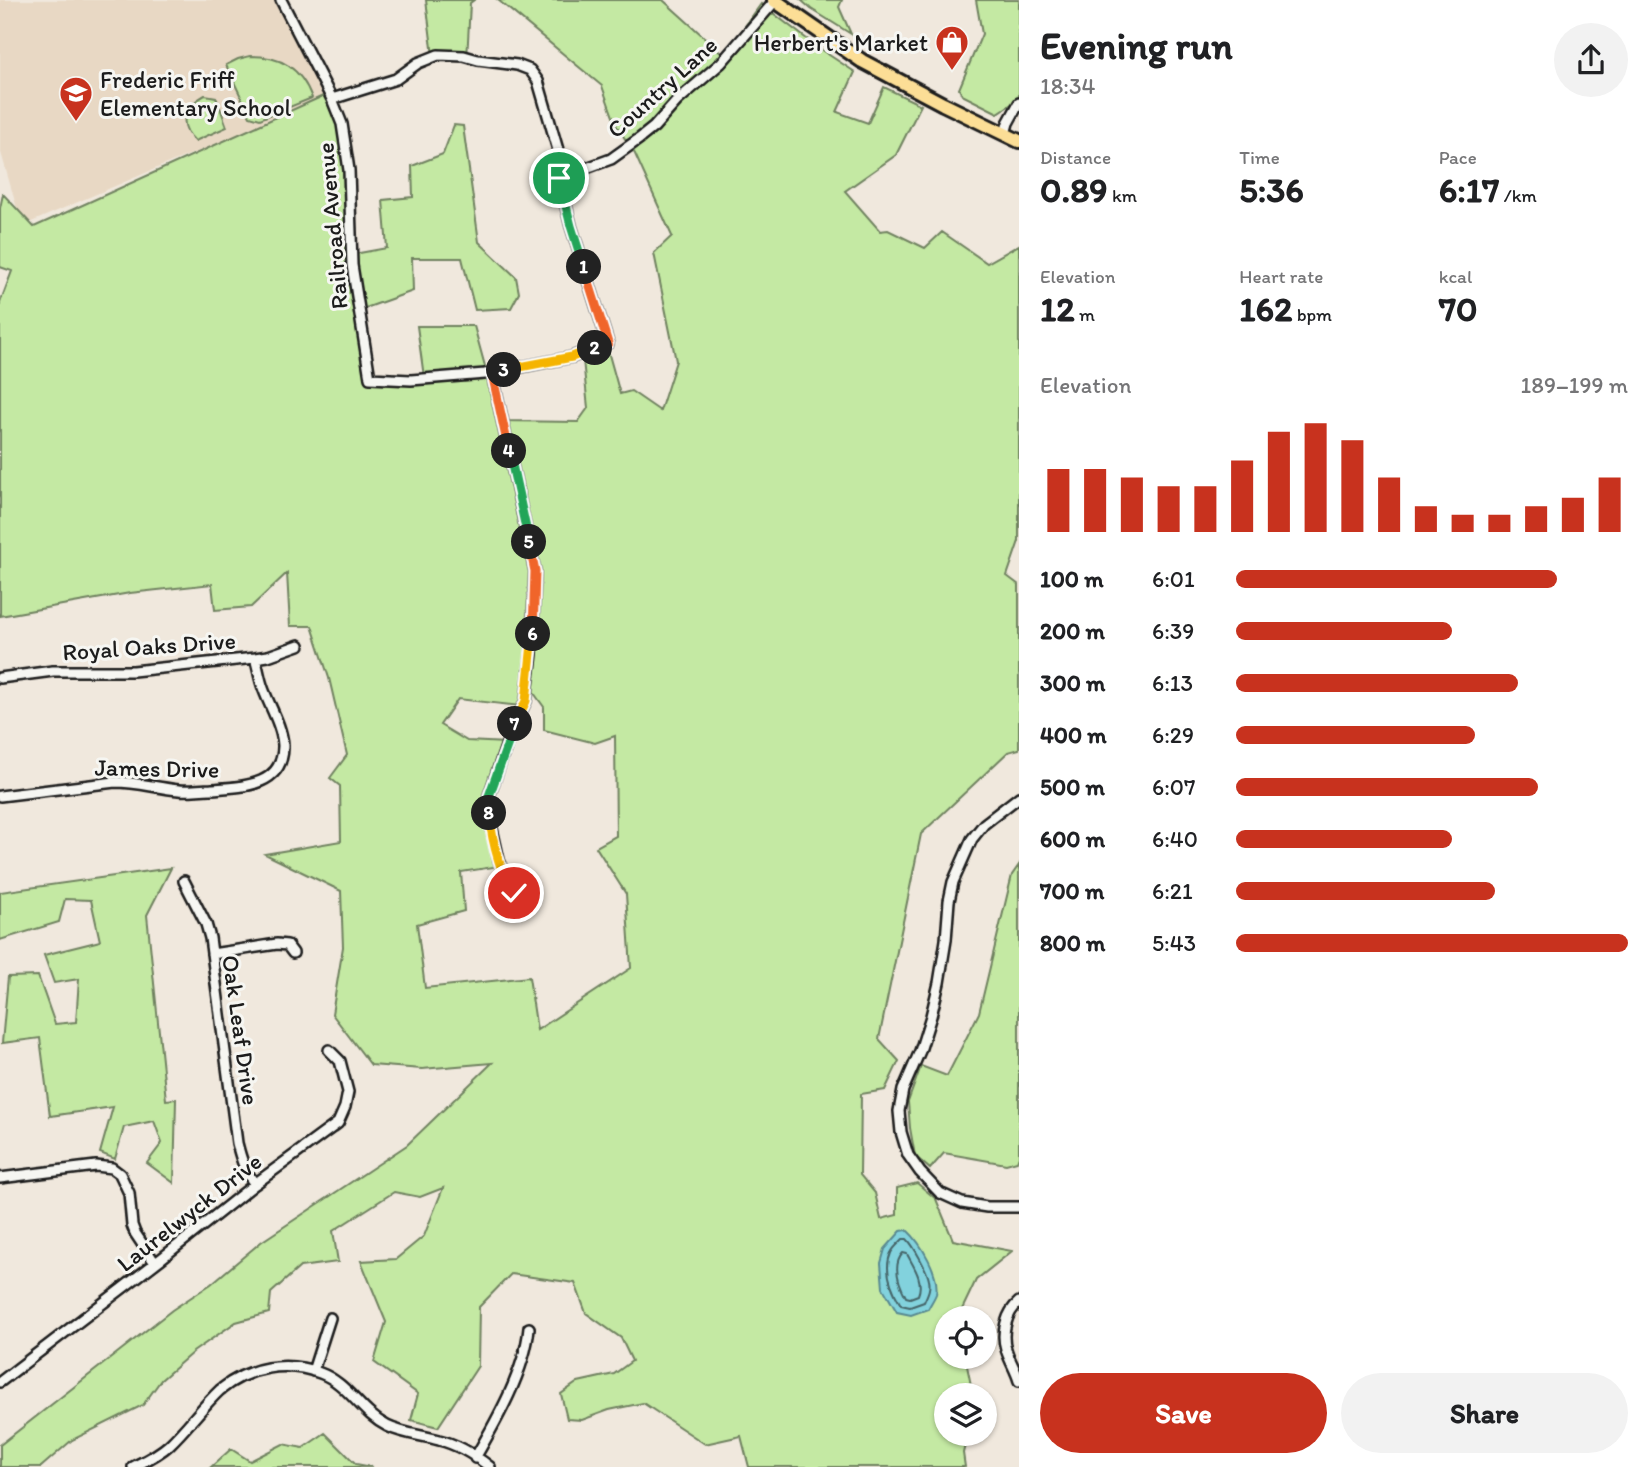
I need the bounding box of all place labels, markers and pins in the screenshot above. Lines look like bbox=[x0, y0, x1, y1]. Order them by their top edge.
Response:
shop icon: Herbert's Market bbox=[933, 23, 971, 72]
place label: Herbert's Market bbox=[754, 28, 928, 57]
place label: Frederic Friff Elementary School bbox=[100, 65, 292, 122]
school or university icon: Frederic Friff Elementary School bbox=[57, 74, 95, 123]
pin bbox=[529, 148, 589, 208]
pin: 1 bbox=[566, 250, 602, 284]
pin: 2 bbox=[578, 330, 612, 366]
pin: 3 bbox=[486, 352, 522, 388]
pin: 4 bbox=[491, 434, 526, 468]
pin: 5 bbox=[512, 524, 546, 560]
pin: 6 bbox=[516, 616, 550, 652]
pin: 7 bbox=[498, 706, 532, 742]
pin: 8 bbox=[472, 796, 506, 830]
pin bbox=[484, 863, 544, 923]

